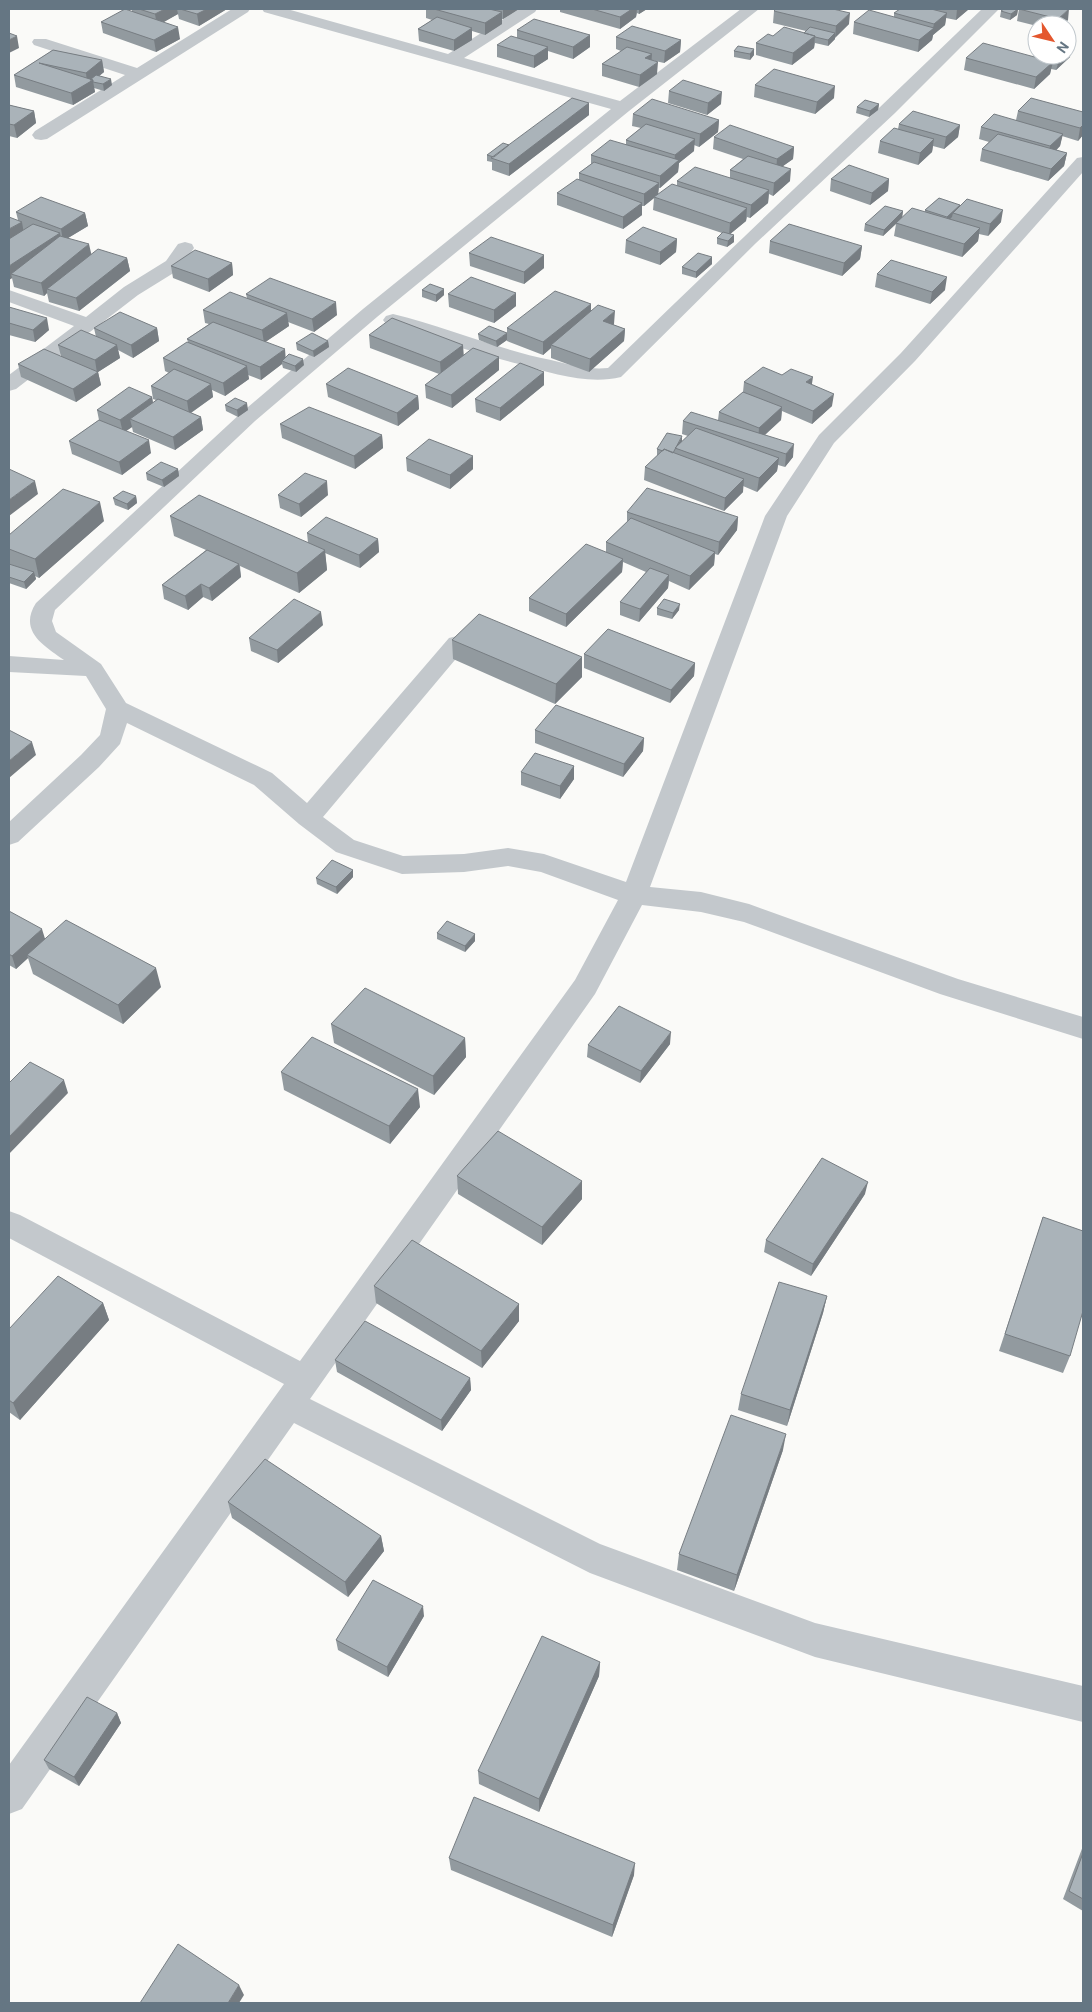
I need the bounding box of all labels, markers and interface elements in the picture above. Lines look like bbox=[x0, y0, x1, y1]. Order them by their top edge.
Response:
north arrow bbox=[1027, 15, 1077, 65]
text: N bbox=[1053, 39, 1072, 56]

